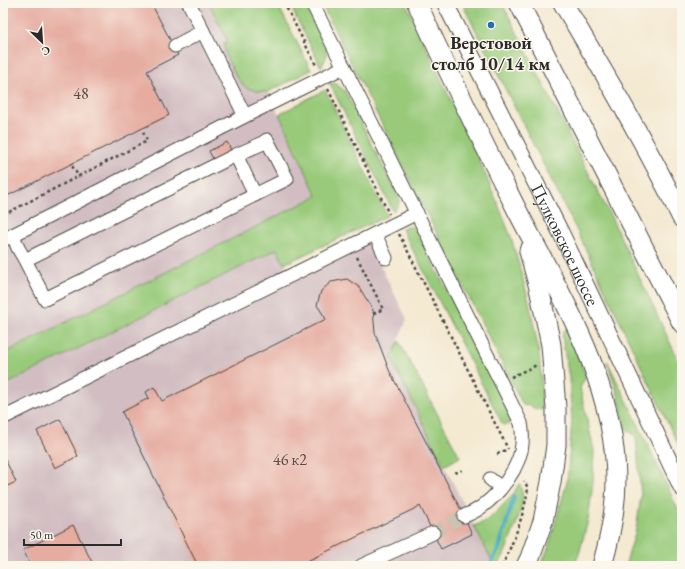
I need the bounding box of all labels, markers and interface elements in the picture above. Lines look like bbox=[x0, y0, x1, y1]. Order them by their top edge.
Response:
marker: Верстовой столб 10/14 км bbox=[486, 20, 496, 30]
north arrow bbox=[22, 22, 62, 62]
place label: Верстовой столб 10/14 км bbox=[431, 31, 551, 75]
text: С bbox=[40, 43, 53, 59]
house number: 48 bbox=[73, 83, 89, 104]
street label: Пулковское шоссе bbox=[526, 179, 605, 309]
house number: 46 к2 bbox=[273, 449, 307, 470]
scale bar bbox=[24, 521, 121, 547]
text: 50 m bbox=[30, 527, 54, 543]

